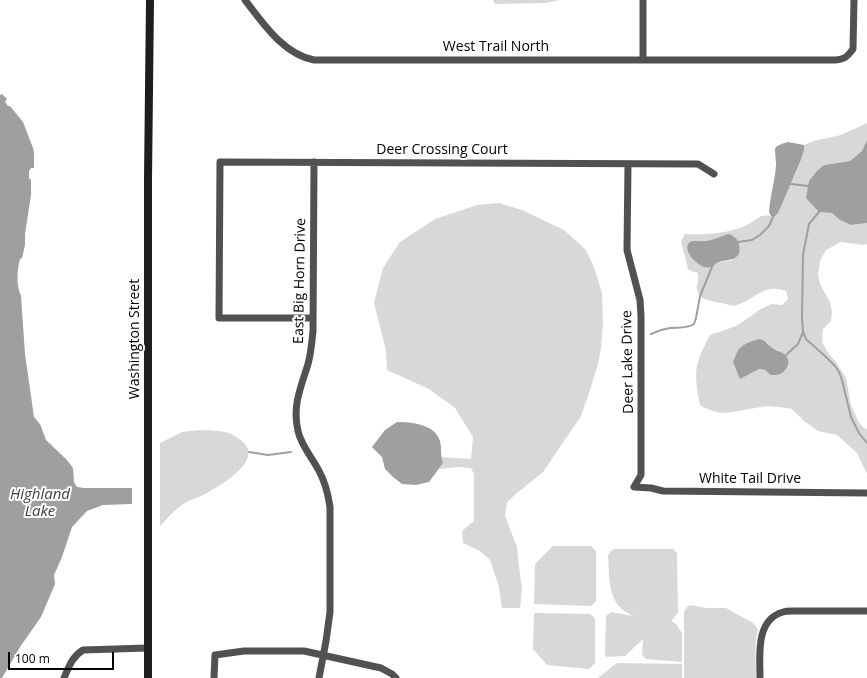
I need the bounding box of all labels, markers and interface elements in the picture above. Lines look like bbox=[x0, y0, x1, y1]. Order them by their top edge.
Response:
street label: West Trail North bbox=[443, 39, 549, 55]
street label: Deer Crossing Court bbox=[376, 142, 508, 158]
street label: East Big Horn Drive bbox=[291, 218, 309, 344]
street label: Washington Street bbox=[127, 279, 143, 399]
street label: Deer Lake Drive bbox=[619, 310, 637, 414]
street label: White Tail Drive bbox=[699, 471, 801, 487]
water label: Highland Lake bbox=[10, 486, 70, 521]
scale bar bbox=[10, 644, 116, 670]
text: 100 m bbox=[15, 650, 50, 667]

